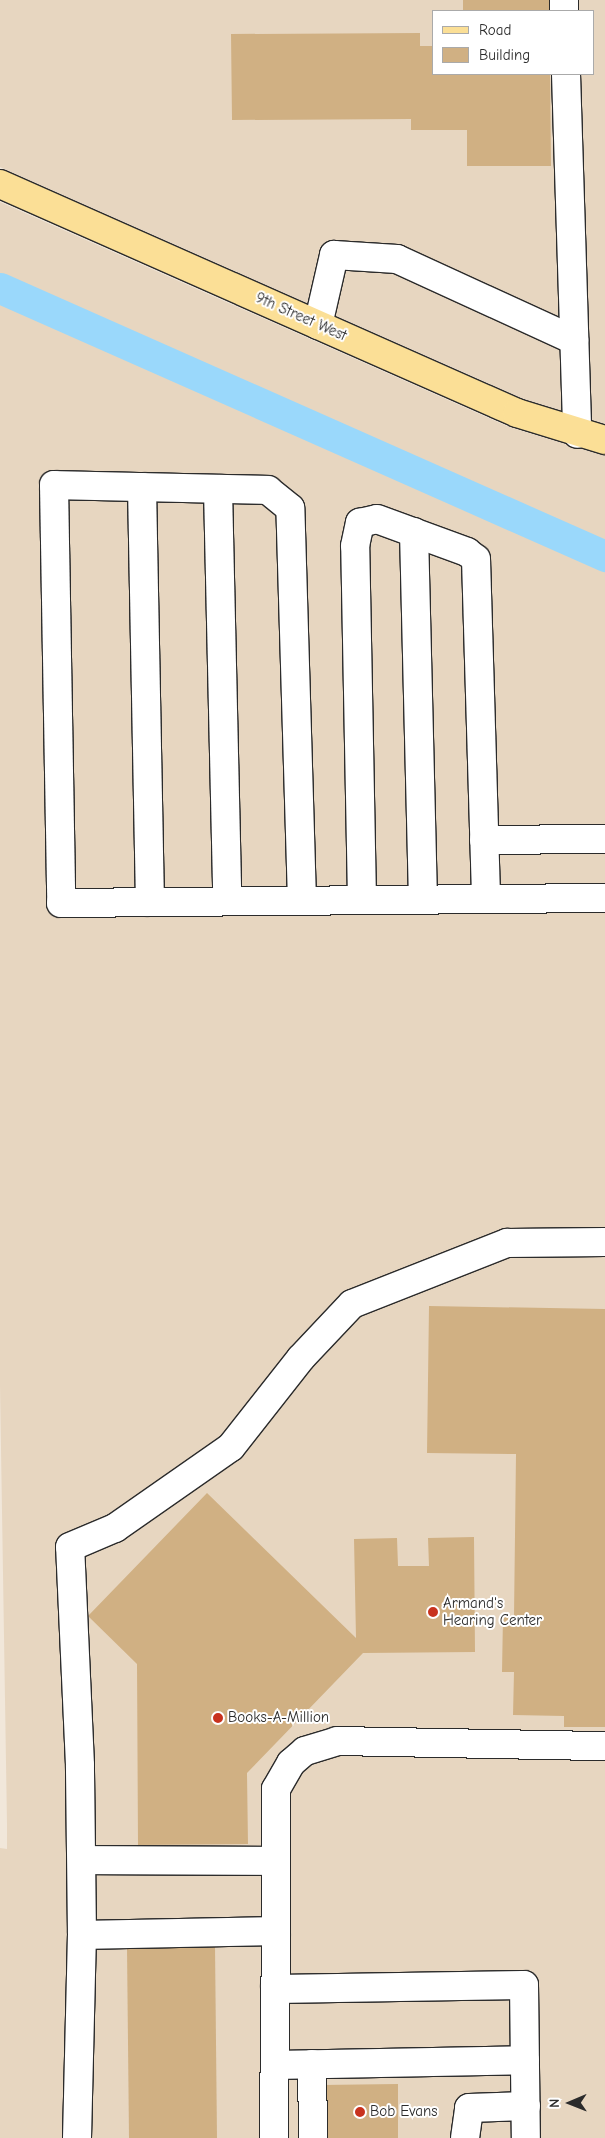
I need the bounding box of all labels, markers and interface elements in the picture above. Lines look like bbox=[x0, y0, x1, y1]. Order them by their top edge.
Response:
legend bbox=[432, 10, 595, 75]
text: Road bbox=[479, 21, 511, 39]
text: Building bbox=[479, 46, 530, 64]
street label: 9th Street West bbox=[253, 289, 349, 345]
place label: Armand's Hearing Center bbox=[443, 1594, 542, 1629]
marker: Armand's Hearing Center bbox=[427, 1606, 439, 1618]
place label: Books-A-Million bbox=[228, 1709, 329, 1727]
marker: Books-A-Million bbox=[212, 1712, 224, 1724]
north arrow bbox=[545, 2078, 595, 2128]
text: N bbox=[546, 2099, 563, 2108]
place label: Bob Evans bbox=[370, 2103, 438, 2121]
marker: Bob Evans bbox=[354, 2106, 366, 2118]

